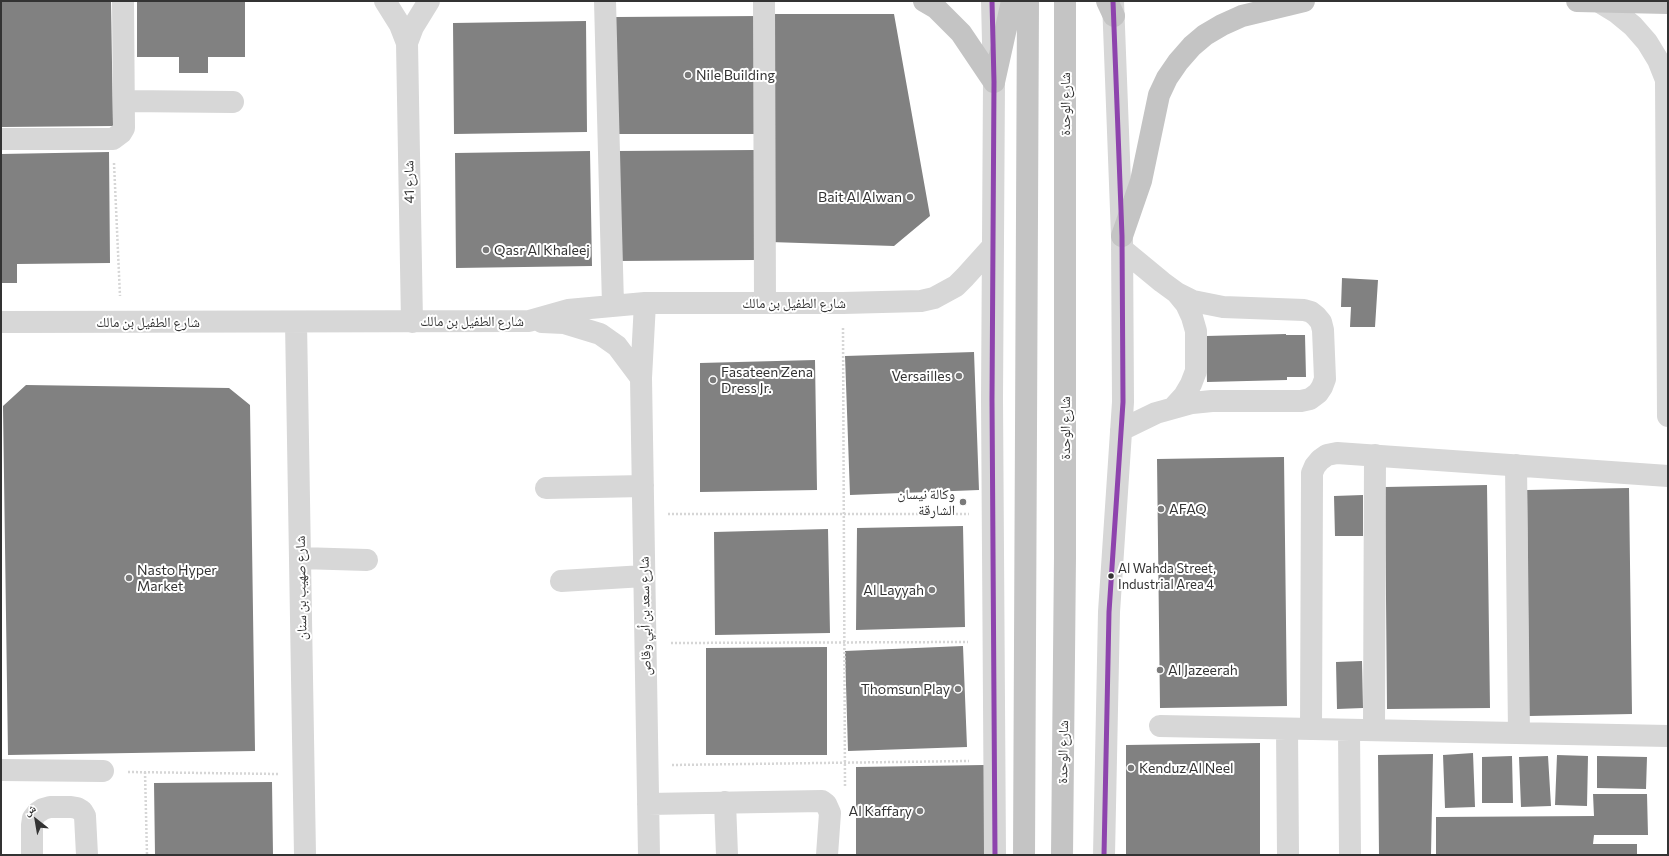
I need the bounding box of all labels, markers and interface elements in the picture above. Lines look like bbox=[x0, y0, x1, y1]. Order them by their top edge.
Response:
place label: Nile Building bbox=[696, 67, 775, 83]
marker: Nile Building bbox=[683, 70, 693, 80]
street label: شارع الوحدة bbox=[1057, 72, 1073, 136]
street label: شارع 41 bbox=[400, 160, 418, 204]
place label: Bait Al Alwan bbox=[818, 189, 902, 205]
marker: Bait Al Alwan bbox=[905, 192, 915, 202]
place label: Qasr Al Khaleej bbox=[494, 242, 590, 258]
marker: Qasr Al Khaleej bbox=[481, 245, 491, 255]
street label: شارع الطفيل بن مالك bbox=[742, 295, 846, 311]
street label: شارع الطفيل بن مالك bbox=[420, 313, 524, 329]
street label: شارع الطفيل بن مالك bbox=[96, 314, 200, 330]
place label: Fasateen Zena Dress Jr. bbox=[721, 364, 813, 396]
place label: Versailles bbox=[891, 368, 951, 384]
marker: Versailles bbox=[954, 371, 964, 381]
marker: Fasateen Zena Dress Jr. bbox=[708, 375, 718, 385]
street label: شارع الوحدة bbox=[1057, 396, 1073, 460]
place label: وكالة نيسان الشارقة bbox=[897, 486, 955, 518]
marker: وكالة نيسان الشارقة bbox=[958, 497, 968, 507]
place label: AFAQ bbox=[1169, 501, 1207, 517]
marker: AFAQ bbox=[1156, 504, 1166, 514]
street label: شارع صهيب بن سنان bbox=[292, 536, 310, 640]
street label: شارع سعد بن أبي وقاص bbox=[636, 556, 654, 676]
place label: Al Wahda Street, Industrial Area 4 bbox=[1118, 561, 1216, 592]
place label: Nasto Hyper Market bbox=[137, 562, 217, 594]
marker: Al Wahda Street, Industrial Area 4 bbox=[1106, 571, 1116, 581]
marker: Nasto Hyper Market bbox=[124, 573, 134, 583]
place label: Al Layyah bbox=[863, 582, 924, 598]
marker: Al Layyah bbox=[927, 585, 937, 595]
place label: Al Jazeerah bbox=[1168, 662, 1238, 678]
marker: Al Jazeerah bbox=[1155, 665, 1165, 675]
place label: Thomsun Play bbox=[861, 681, 950, 697]
marker: Thomsun Play bbox=[953, 684, 963, 694]
street label: شارع الوحدة bbox=[1054, 720, 1072, 784]
place label: Kenduz Al Neel bbox=[1139, 760, 1234, 776]
marker: Kenduz Al Neel bbox=[1126, 763, 1136, 773]
north arrow bbox=[16, 800, 56, 840]
text: ش bbox=[21, 801, 38, 818]
place label: Al Kaffary bbox=[849, 803, 912, 819]
marker: Al Kaffary bbox=[915, 806, 925, 816]

